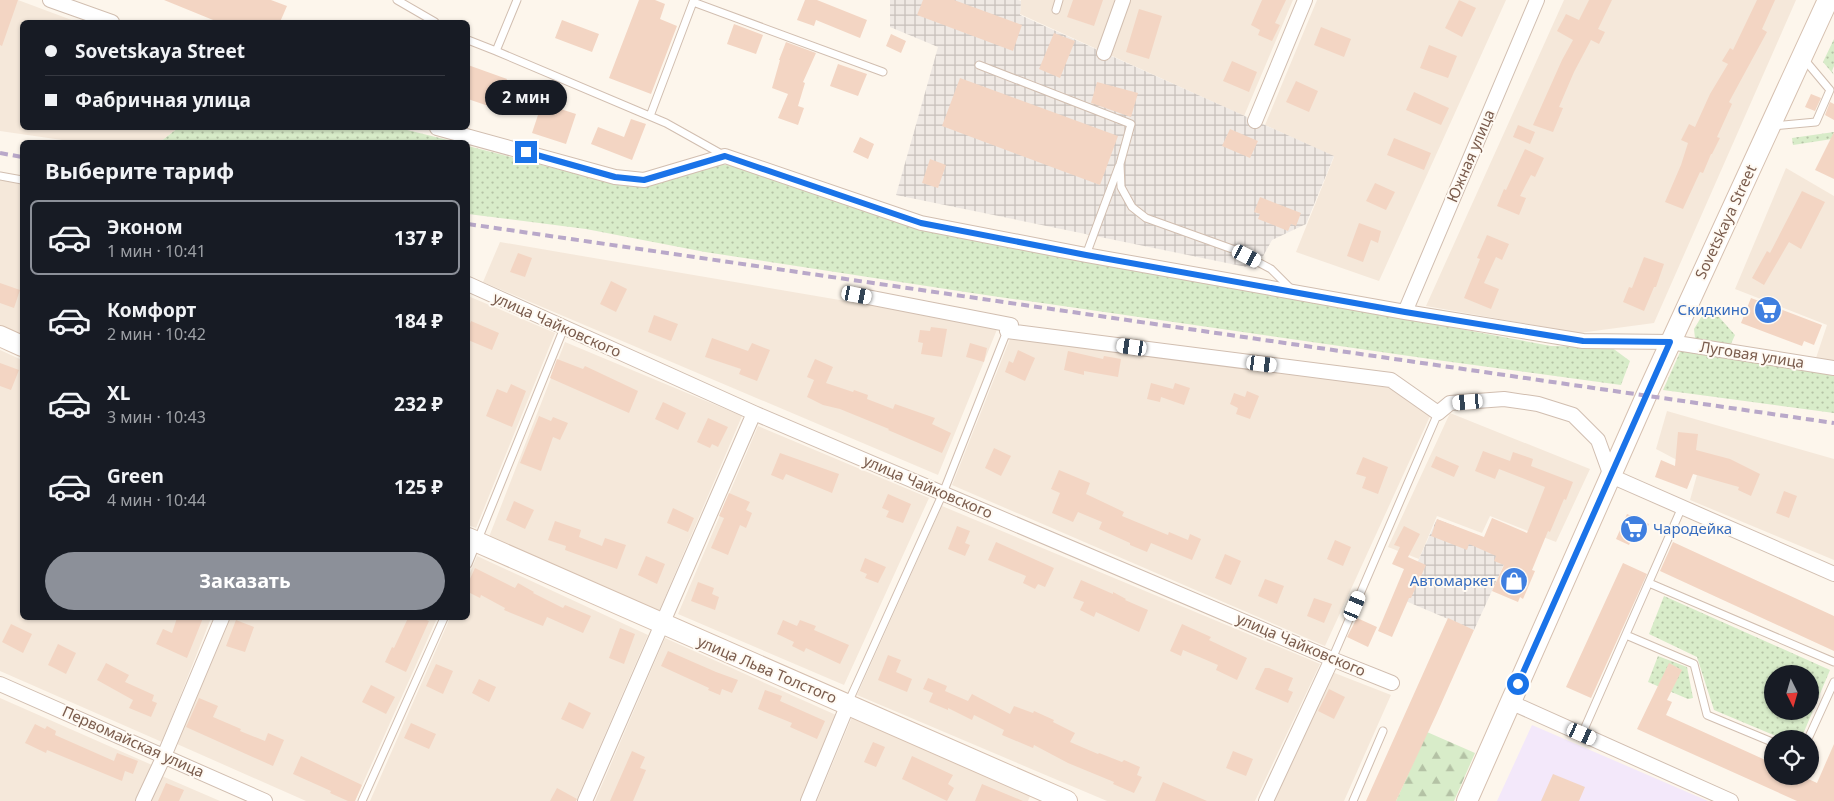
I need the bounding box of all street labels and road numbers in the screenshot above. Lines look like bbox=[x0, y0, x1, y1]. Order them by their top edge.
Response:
street label: Южная улица bbox=[1442, 106, 1499, 205]
street label: Sovetskaya Street bbox=[1690, 161, 1761, 282]
street label: улица Чайковского bbox=[490, 287, 625, 361]
street label: Луговая улица bbox=[1699, 336, 1806, 372]
street label: улица Чайковского bbox=[861, 450, 996, 522]
street label: улица Чайковского bbox=[1234, 608, 1369, 680]
street label: улица Льва Толстого bbox=[695, 631, 840, 708]
street label: Первомайская улица bbox=[59, 701, 208, 781]

